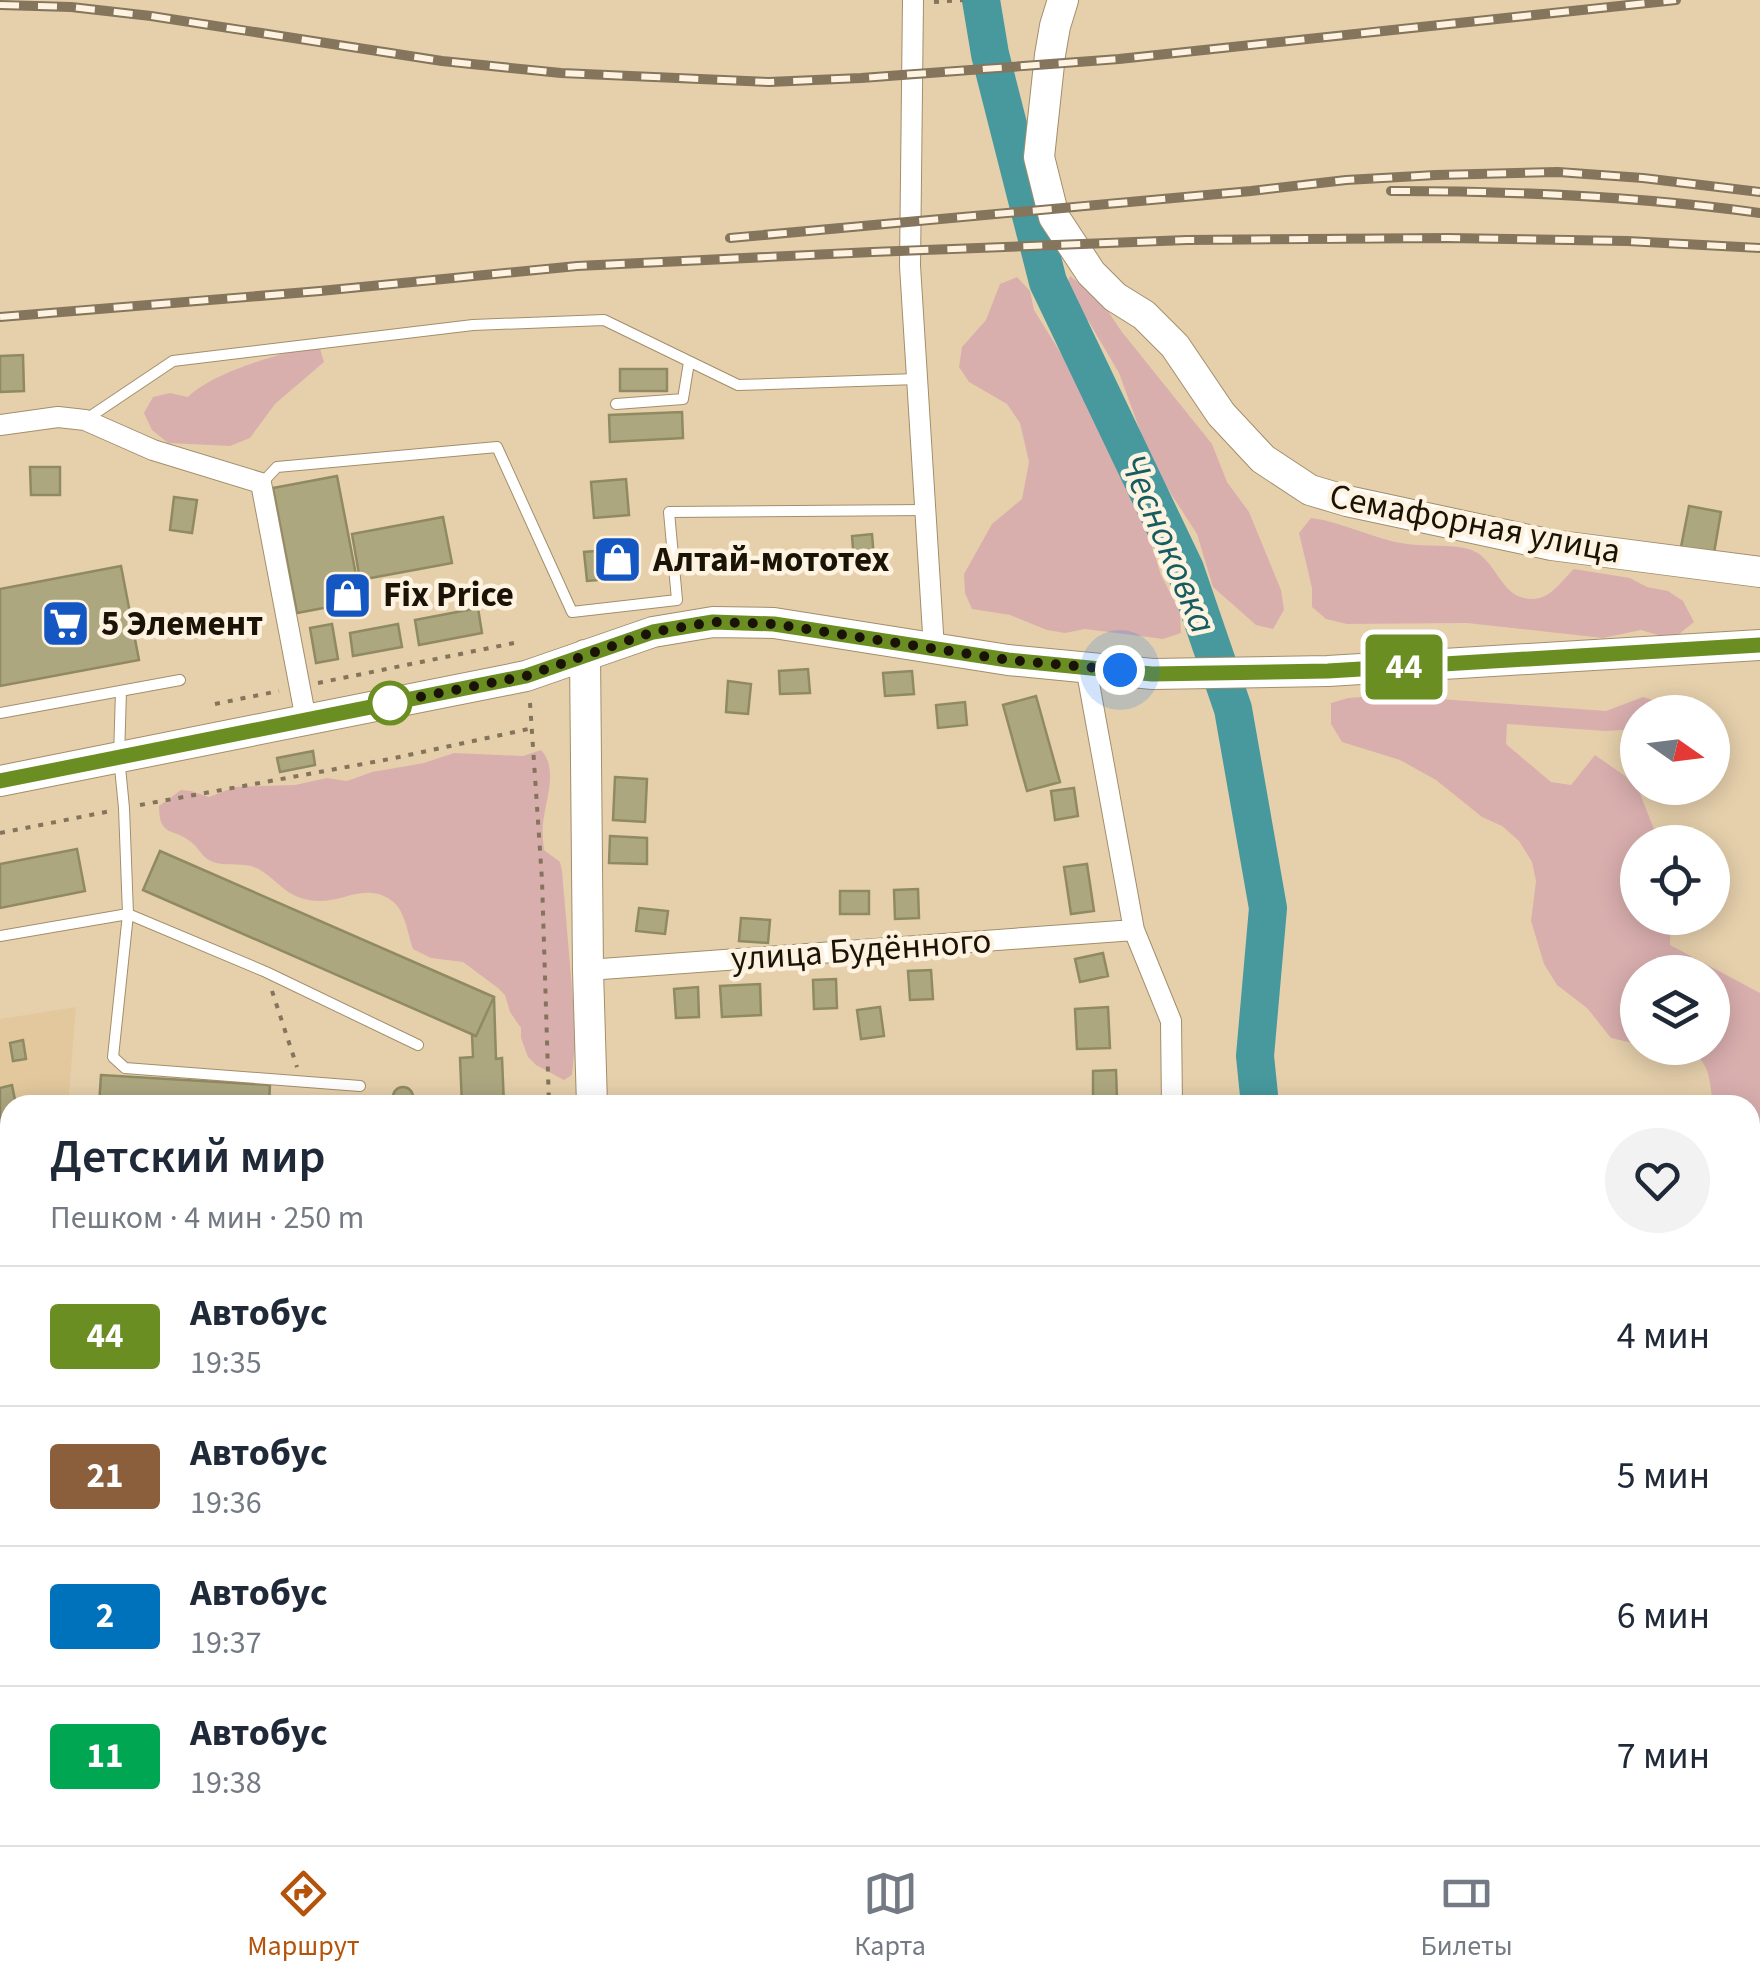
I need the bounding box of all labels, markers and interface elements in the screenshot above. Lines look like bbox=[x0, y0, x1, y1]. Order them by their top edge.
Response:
water label: Чесноковка bbox=[1106, 446, 1230, 642]
street label: Семафорная улица bbox=[1325, 471, 1625, 577]
shop icon: Алтай-мототех bbox=[592, 534, 644, 586]
place label: Алтай-мототех bbox=[652, 535, 890, 585]
shop icon: Fix Price bbox=[322, 569, 374, 621]
place label: Fix Price bbox=[383, 570, 514, 620]
supermarket icon: 5 Элемент bbox=[40, 598, 92, 650]
place label: 5 Элемент bbox=[101, 599, 263, 649]
line badge: 44 bbox=[1359, 634, 1449, 700]
text: 44 bbox=[1386, 642, 1422, 692]
your location bbox=[1095, 645, 1145, 695]
unlabelled marker bbox=[369, 682, 411, 724]
north arrow bbox=[1620, 695, 1730, 805]
map controls bbox=[1620, 695, 1730, 1065]
button: locate bbox=[1620, 825, 1730, 935]
street label: улица Будённого bbox=[729, 916, 993, 984]
button: layers bbox=[1620, 955, 1730, 1065]
text: Детский мир bbox=[50, 1123, 326, 1191]
button: heart bbox=[1605, 1128, 1710, 1233]
text: Пешком · 4 мин · 250 m bbox=[50, 1195, 364, 1241]
text: Автобус bbox=[190, 1286, 328, 1340]
text: 4 мин bbox=[1617, 1309, 1710, 1363]
text: 44 bbox=[87, 1311, 123, 1361]
text: 19:35 bbox=[190, 1340, 262, 1386]
text: Автобус bbox=[190, 1426, 328, 1480]
text: 5 мин bbox=[1617, 1449, 1710, 1503]
text: 21 bbox=[87, 1451, 123, 1501]
text: 19:36 bbox=[190, 1480, 262, 1526]
text: Автобус bbox=[190, 1566, 328, 1620]
text: 6 мин bbox=[1617, 1589, 1710, 1643]
text: 2 bbox=[96, 1591, 114, 1641]
text: 19:37 bbox=[190, 1620, 262, 1666]
text: Автобус bbox=[190, 1706, 328, 1760]
text: 7 мин bbox=[1617, 1729, 1710, 1783]
text: 11 bbox=[87, 1731, 123, 1781]
text: 19:38 bbox=[190, 1760, 262, 1806]
tab: Маршрут bbox=[247, 1866, 360, 1966]
tab: Карта bbox=[854, 1866, 926, 1966]
tab: Билеты bbox=[1420, 1866, 1513, 1966]

